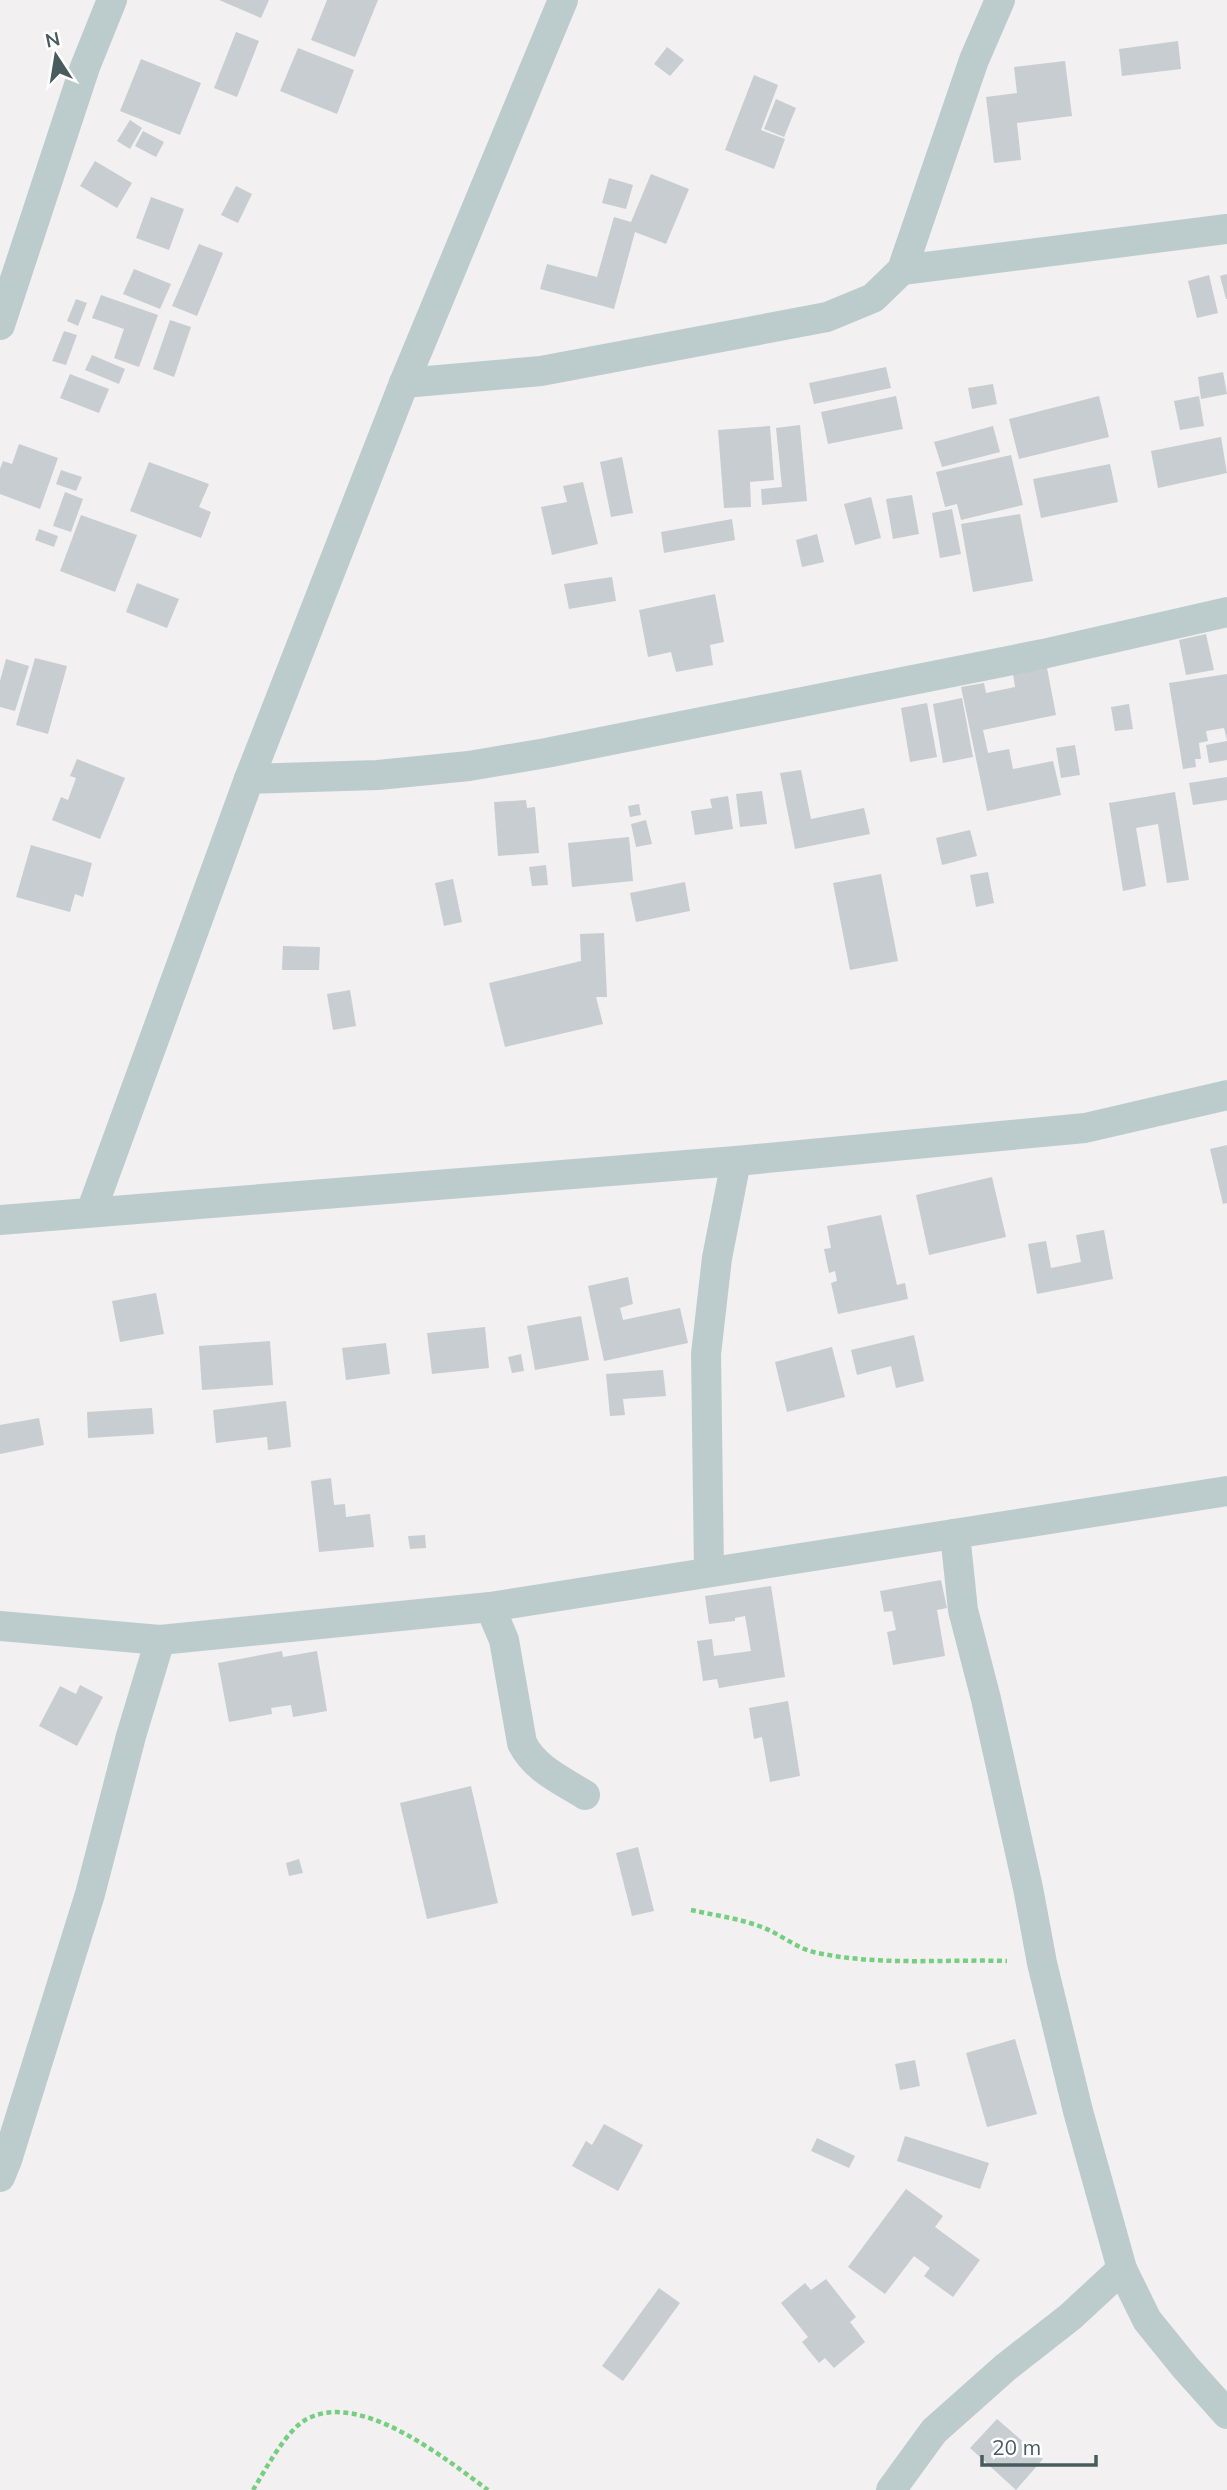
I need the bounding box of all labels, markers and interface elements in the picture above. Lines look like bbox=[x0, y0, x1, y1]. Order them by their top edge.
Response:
north arrow bbox=[21, 21, 91, 91]
text: N bbox=[43, 26, 62, 53]
scale bar bbox=[982, 2424, 1096, 2468]
text: 20 m bbox=[992, 2434, 1041, 2460]

